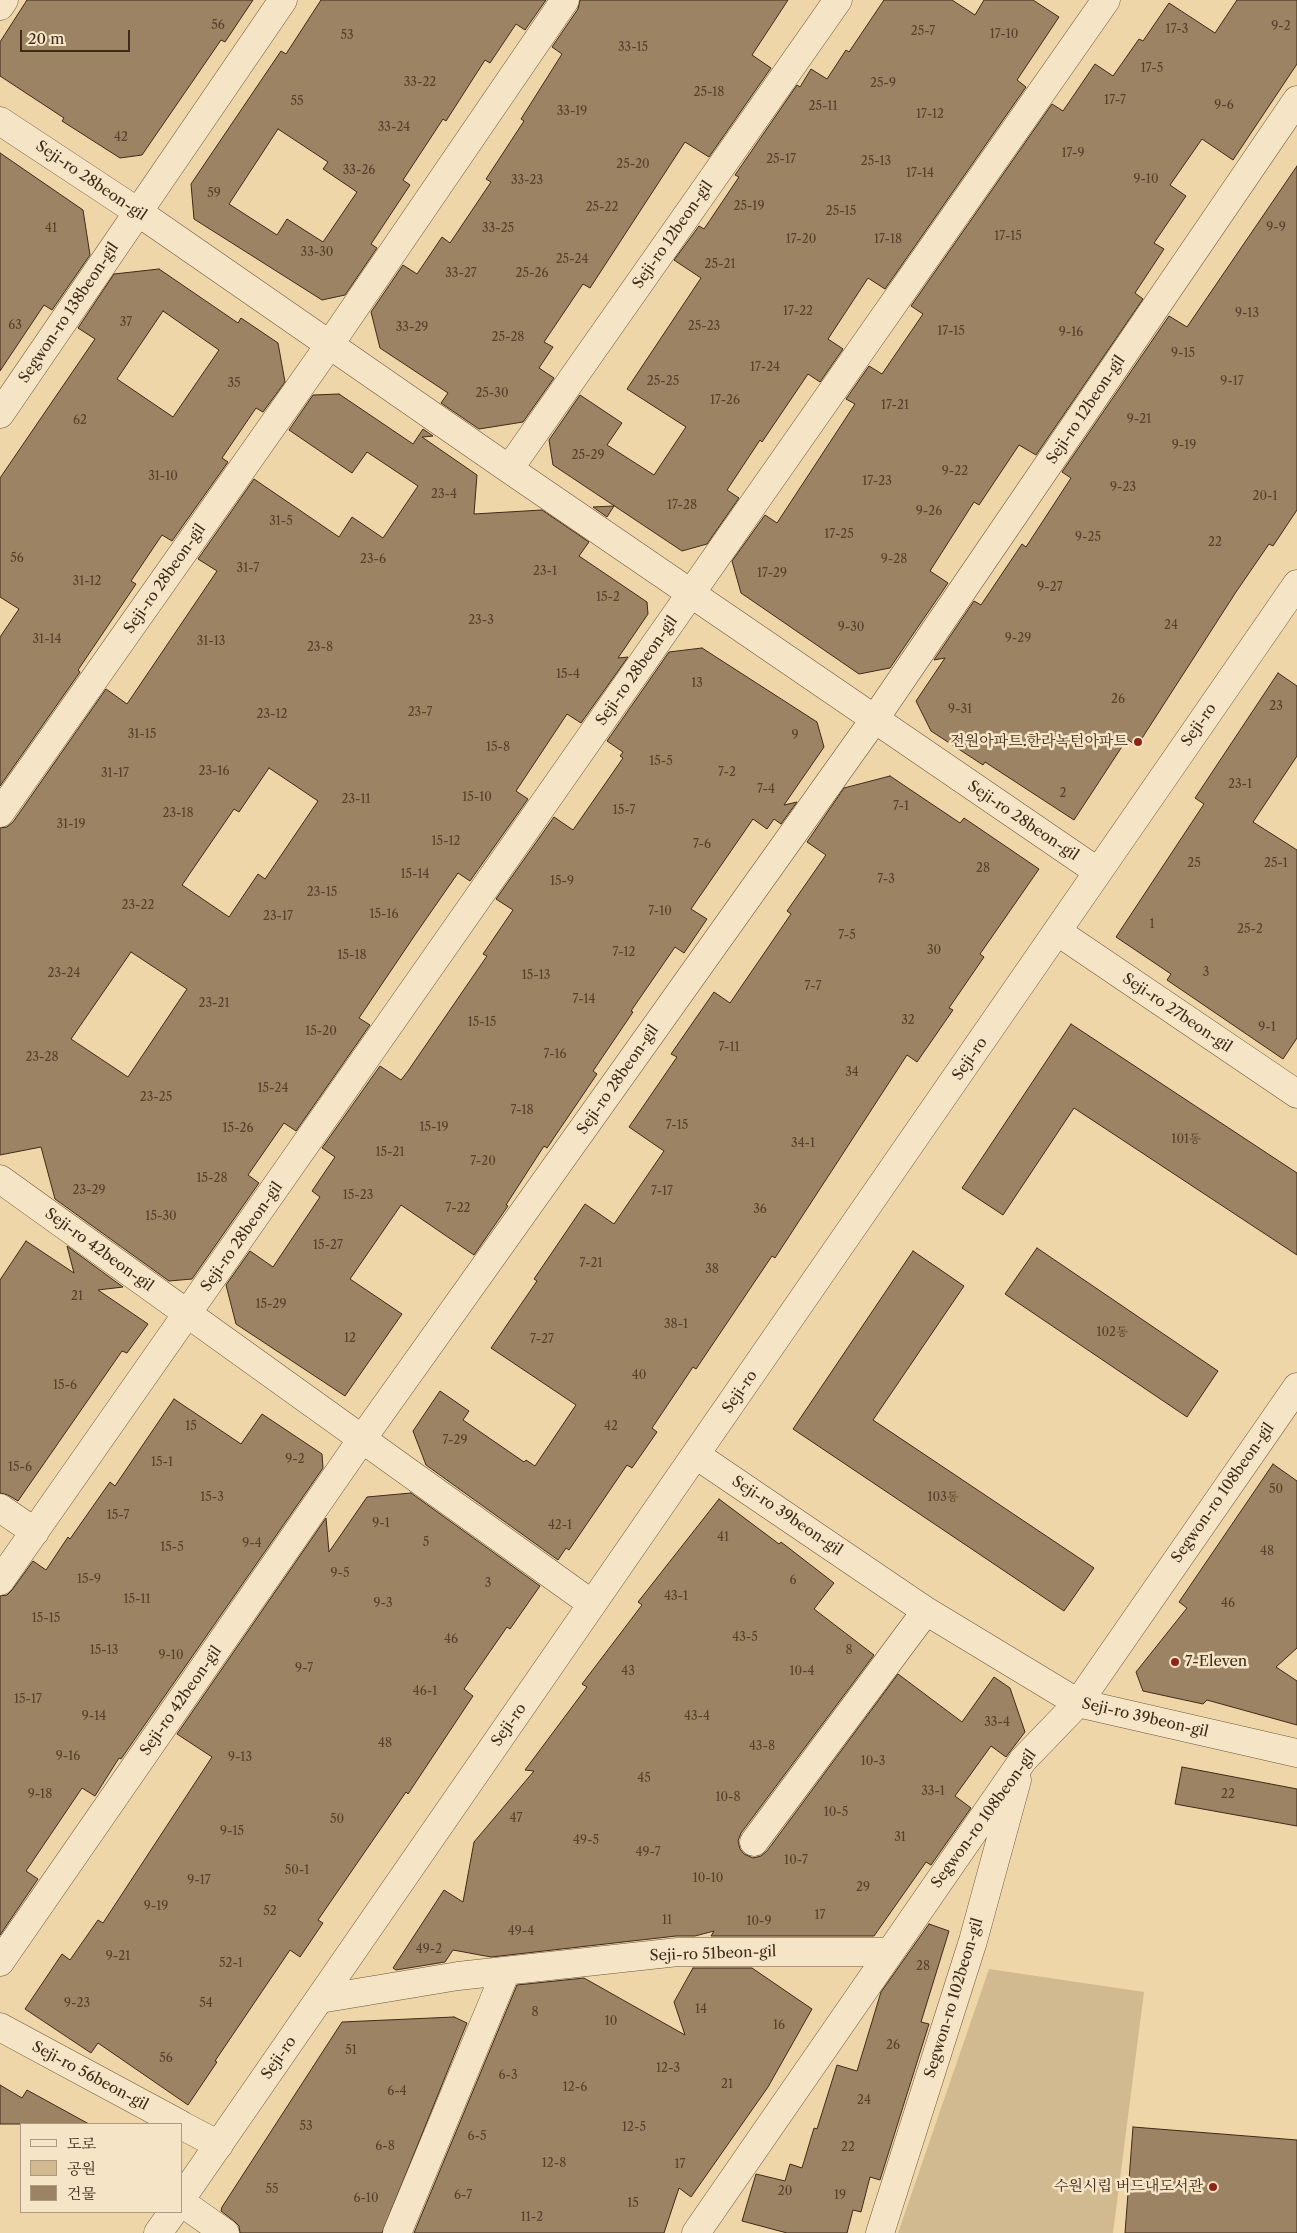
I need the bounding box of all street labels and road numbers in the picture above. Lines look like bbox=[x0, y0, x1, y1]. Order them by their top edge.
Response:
street label: Seji-ro 28beon-gil bbox=[32, 137, 150, 225]
street label: Seji-ro 12beon-gil bbox=[629, 178, 717, 292]
street label: Segwon-ro 138beon-gil bbox=[15, 239, 123, 387]
street label: Seji-ro 12beon-gil bbox=[1043, 352, 1129, 468]
street label: Seji-ro 28beon-gil bbox=[120, 521, 210, 637]
street label: Seji-ro 28beon-gil bbox=[592, 613, 682, 729]
street label: Seji-ro bbox=[1178, 700, 1220, 750]
street label: Seji-ro 28beon-gil bbox=[964, 777, 1082, 865]
street label: Seji-ro 27beon-gil bbox=[1119, 970, 1235, 1056]
street label: Seji-ro 28beon-gil bbox=[573, 1022, 663, 1138]
street label: Seji-ro bbox=[949, 1034, 991, 1084]
street label: Seji-ro 28beon-gil bbox=[197, 1179, 287, 1295]
street label: Seji-ro 42beon-gil bbox=[41, 1205, 157, 1295]
street label: Seji-ro bbox=[719, 1367, 761, 1417]
street label: Segwon-ro 108beon-gil bbox=[1168, 1420, 1278, 1566]
street label: Seji-ro 39beon-gil bbox=[728, 1472, 846, 1560]
street label: Seji-ro 42beon-gil bbox=[136, 1643, 226, 1759]
street label: Seji-ro 39beon-gil bbox=[1080, 1695, 1210, 1741]
street label: Seji-ro bbox=[488, 1700, 530, 1750]
street label: Segwon-ro 108beon-gil bbox=[928, 1746, 1040, 1892]
street label: Segwon-ro 102beon-gil bbox=[921, 1916, 987, 2080]
street label: Seji-ro 51beon-gil bbox=[649, 1943, 777, 1965]
street label: Seji-ro bbox=[258, 2033, 300, 2083]
street label: Seji-ro 56beon-gil bbox=[29, 2038, 151, 2114]

